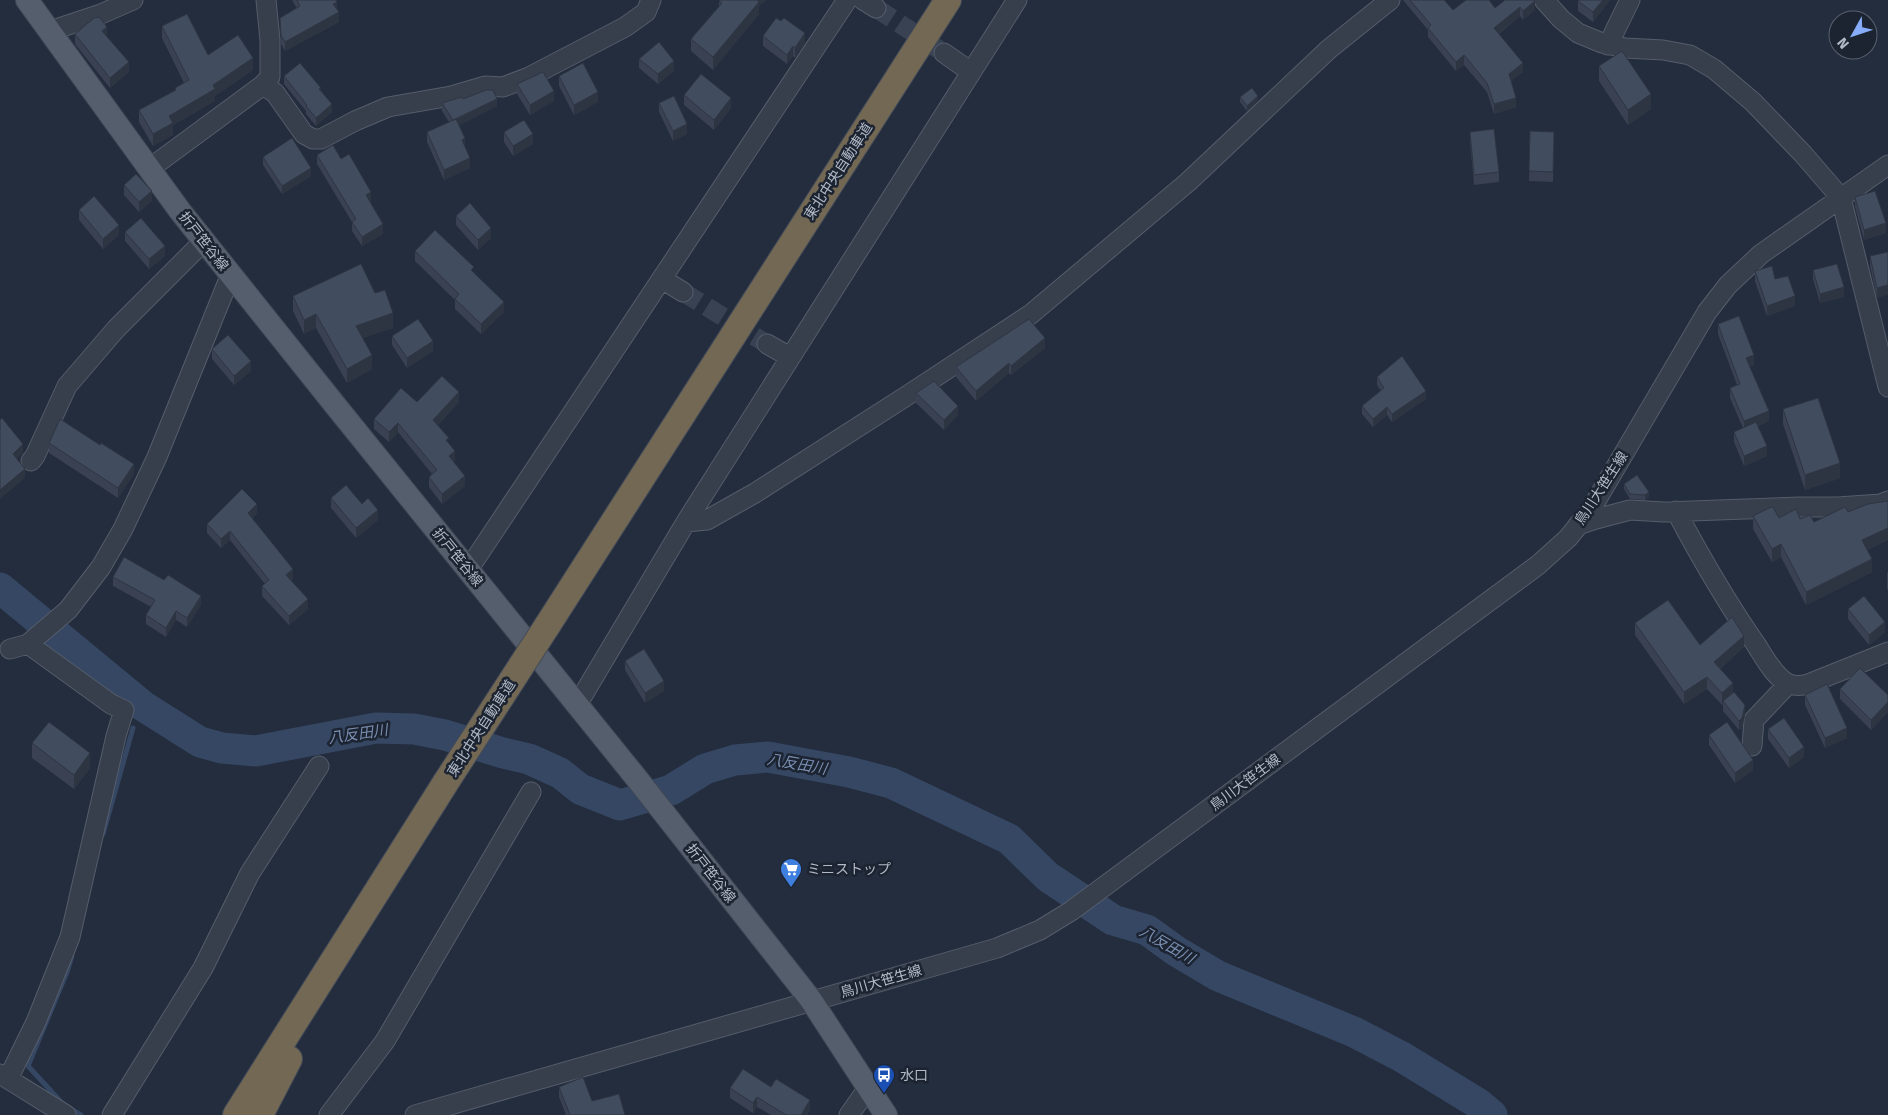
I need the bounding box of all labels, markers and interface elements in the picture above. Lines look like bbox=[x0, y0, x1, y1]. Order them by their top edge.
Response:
north arrow bbox=[1828, 10, 1878, 60]
text: N bbox=[1834, 34, 1853, 52]
street label: 東北中央自動車道 bbox=[801, 120, 876, 223]
street label: 折戸笹谷線 bbox=[175, 208, 232, 274]
street label: 鳥川大笹生線 bbox=[1571, 448, 1631, 528]
street label: 折戸笹谷線 bbox=[429, 525, 486, 590]
street label: 東北中央自動車道 bbox=[444, 677, 519, 780]
water label: 八反田川 bbox=[327, 721, 391, 747]
water label: 八反田川 bbox=[766, 750, 830, 778]
street label: 鳥川大笹生線 bbox=[1207, 750, 1284, 814]
street label: 折戸笹谷線 bbox=[682, 840, 739, 906]
supermarket icon: ミニストップ bbox=[779, 857, 803, 888]
place label: ミニストップ bbox=[807, 861, 891, 878]
water label: 八反田川 bbox=[1137, 922, 1199, 969]
street label: 鳥川大笹生線 bbox=[838, 962, 924, 1001]
bus stop icon: 水口 bbox=[872, 1063, 896, 1094]
place label: 水口 bbox=[900, 1067, 928, 1084]

